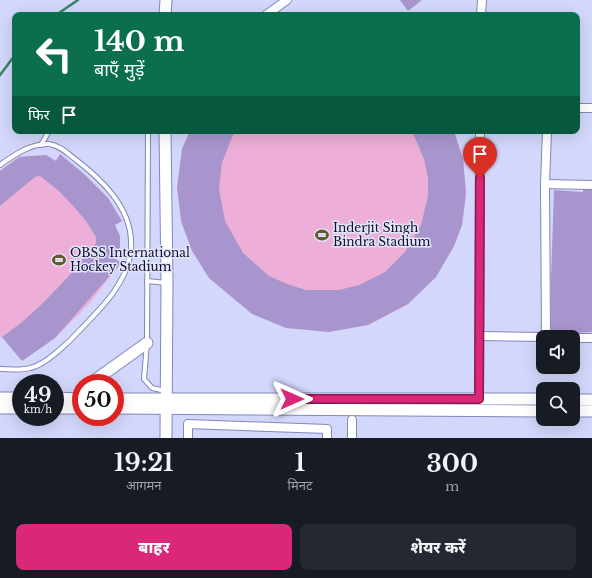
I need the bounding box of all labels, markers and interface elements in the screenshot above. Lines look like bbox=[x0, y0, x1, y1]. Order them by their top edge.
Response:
text: 140 m bbox=[94, 24, 184, 59]
icon: left bbox=[28, 28, 80, 80]
text: बाएँ मुड़ें bbox=[94, 59, 144, 81]
icon: arrive bbox=[58, 104, 80, 126]
text: फिर bbox=[28, 105, 50, 124]
pin bbox=[463, 137, 497, 178]
icon: arrive bbox=[469, 143, 491, 165]
place label: Inderjit Singh Bindra Stadium bbox=[333, 220, 430, 249]
sports icon: Inderjit Singh Bindra Stadium bbox=[314, 227, 330, 243]
place label: OBSS International Hockey Stadium bbox=[70, 245, 190, 274]
sports icon: OBSS International Hockey Stadium bbox=[51, 252, 67, 268]
map controls bbox=[536, 330, 580, 426]
button: sound bbox=[536, 330, 580, 374]
speed limit sign: 50 bbox=[72, 374, 124, 426]
position arrow bbox=[271, 378, 313, 420]
button: search bbox=[536, 382, 580, 426]
text: 49 bbox=[25, 383, 51, 407]
text: km/h bbox=[24, 403, 52, 416]
text: 19:21 bbox=[114, 448, 174, 477]
text: 1 bbox=[295, 448, 305, 477]
text: 300 bbox=[426, 449, 478, 478]
text: आगमन bbox=[126, 477, 162, 494]
text: मिनट bbox=[288, 477, 312, 494]
text: m bbox=[445, 478, 459, 495]
button: बाहर bbox=[16, 524, 292, 570]
button: शेयर करें bbox=[300, 524, 576, 570]

